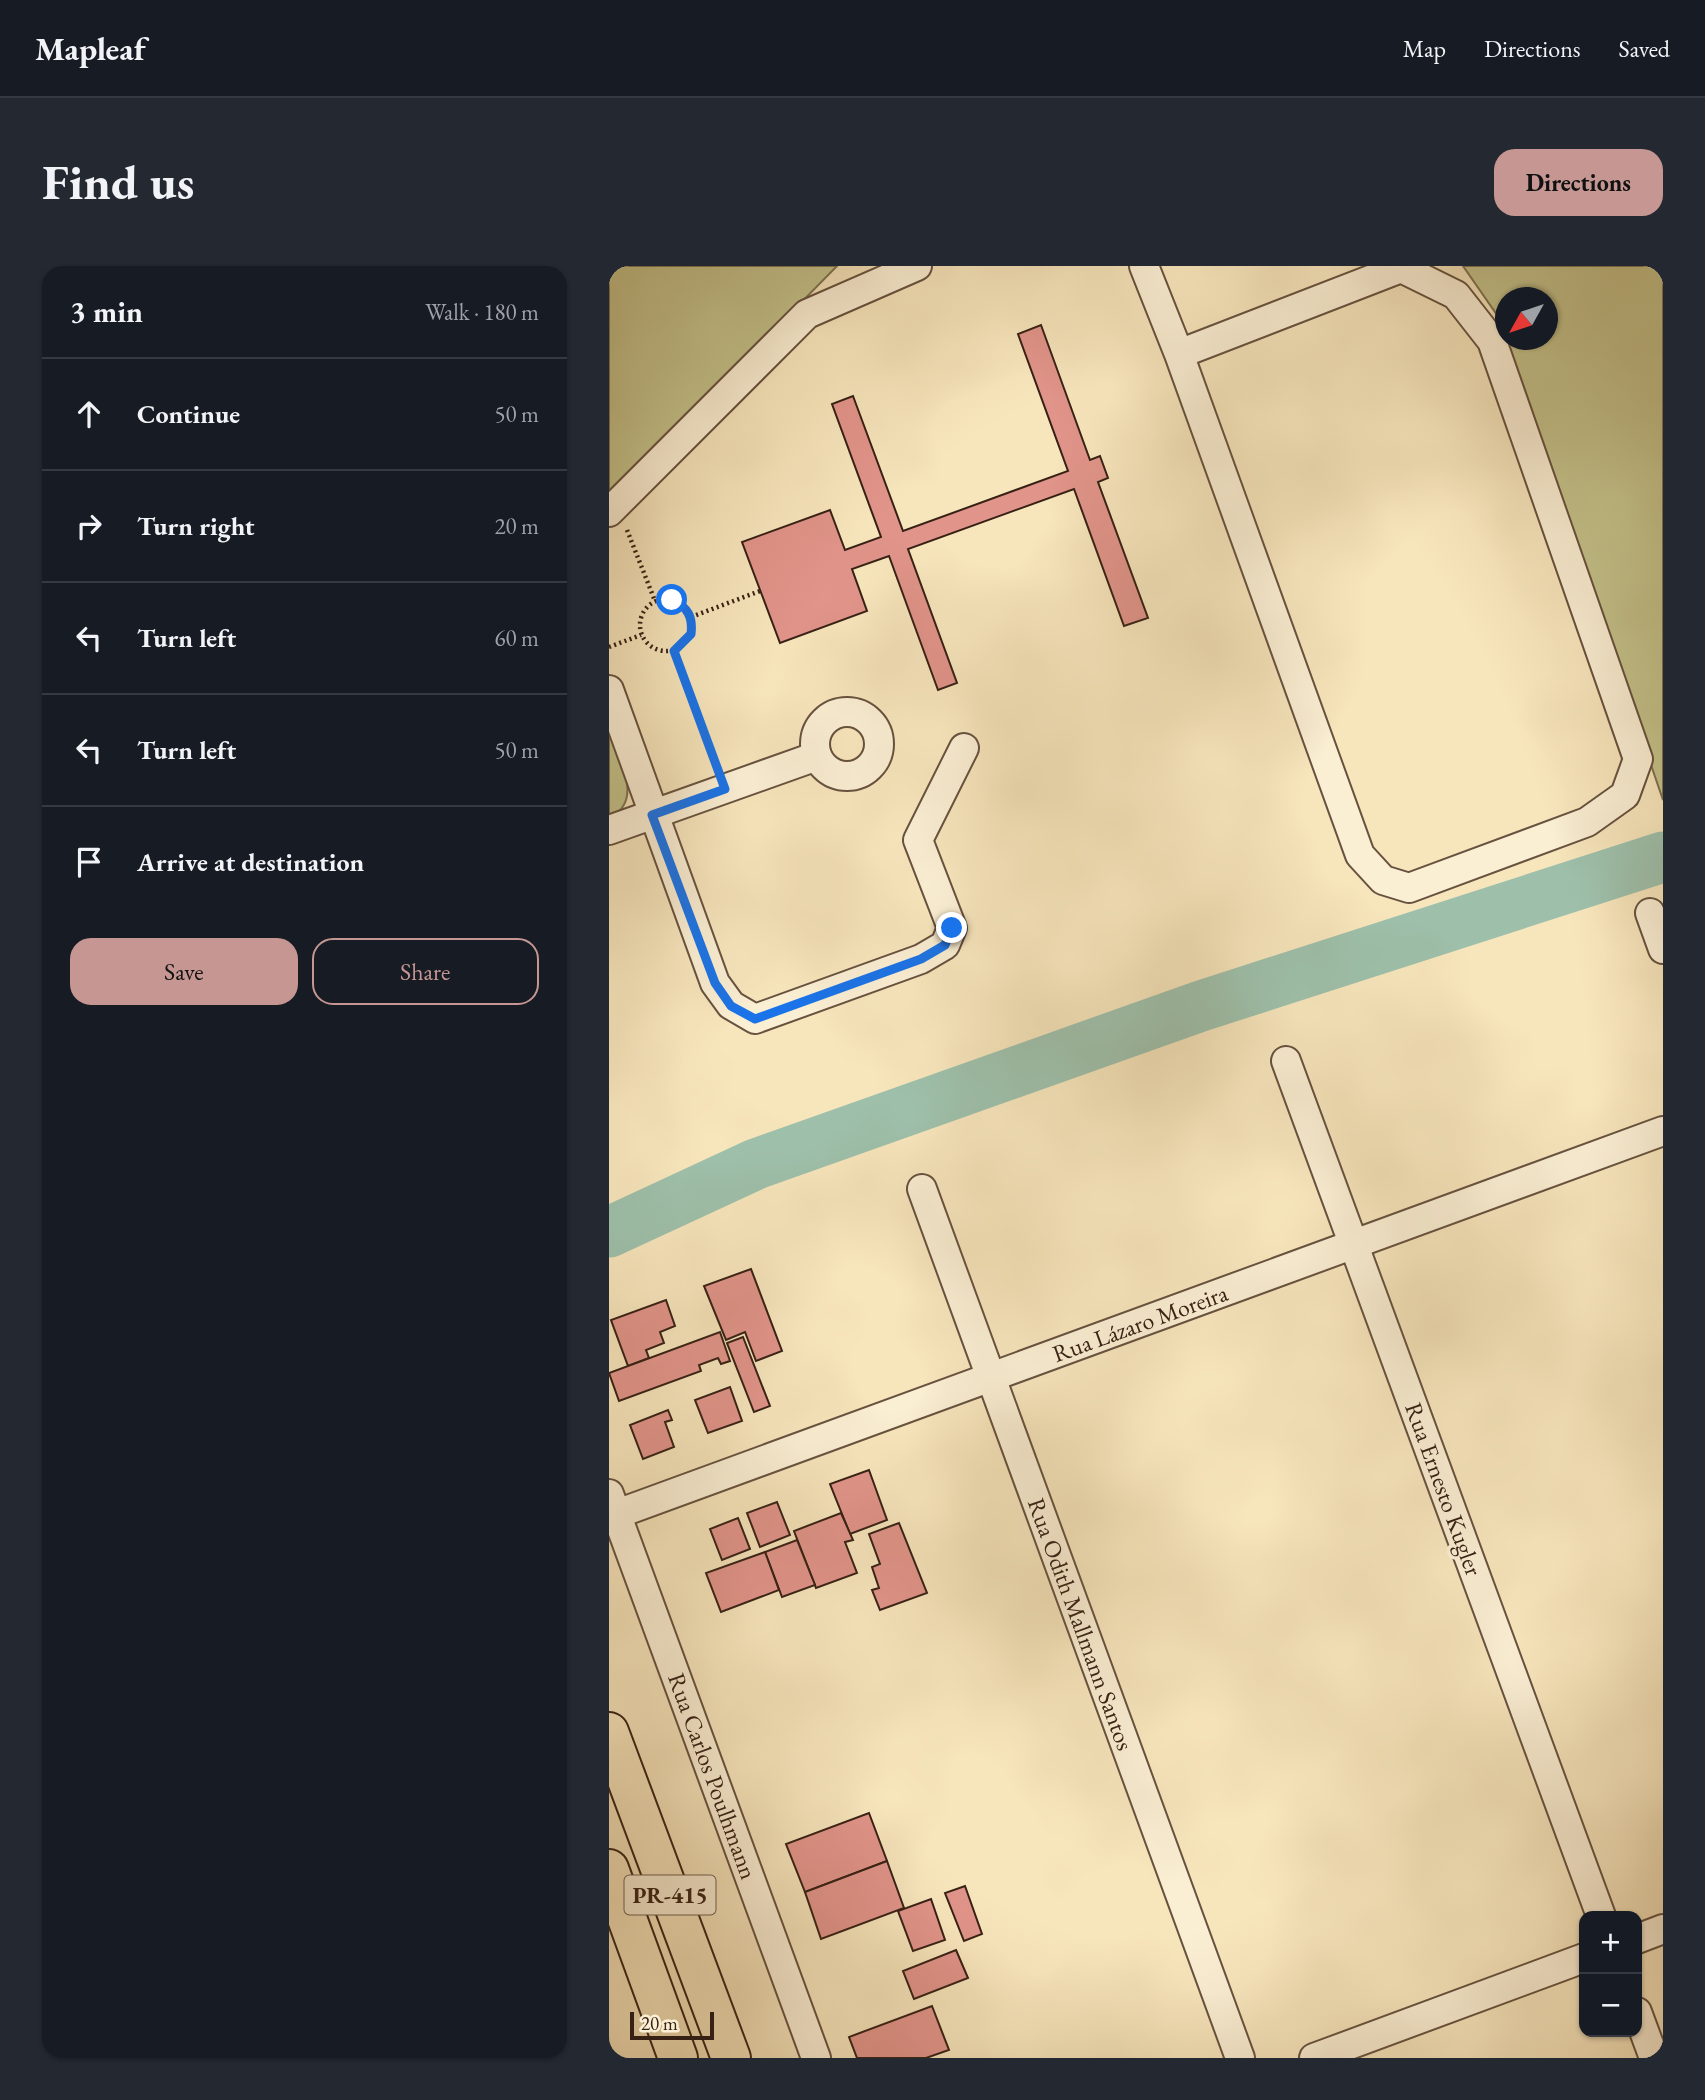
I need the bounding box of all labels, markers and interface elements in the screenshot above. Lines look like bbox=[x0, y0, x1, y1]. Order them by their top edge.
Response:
text: Mapleaf bbox=[35, 27, 146, 70]
text: Map bbox=[1403, 33, 1446, 64]
text: Directions bbox=[1484, 33, 1581, 64]
text: Saved bbox=[1619, 33, 1670, 64]
button: Directions bbox=[1494, 149, 1663, 216]
text: Find us bbox=[42, 150, 194, 214]
north arrow bbox=[1495, 287, 1558, 350]
text: 3 min bbox=[70, 292, 143, 331]
text: Walk · 180 m bbox=[425, 297, 539, 327]
icon: ahead bbox=[70, 395, 108, 433]
text: Continue bbox=[137, 397, 240, 431]
text: 50 m bbox=[494, 399, 539, 429]
icon: right bbox=[70, 507, 108, 545]
text: Turn right bbox=[137, 509, 255, 543]
text: 20 m bbox=[494, 511, 539, 541]
route start bbox=[656, 584, 687, 615]
icon: left bbox=[70, 619, 108, 657]
text: Turn left bbox=[137, 621, 236, 655]
text: 60 m bbox=[494, 623, 539, 653]
icon: left bbox=[70, 731, 108, 769]
text: Turn left bbox=[137, 733, 236, 767]
text: 50 m bbox=[494, 735, 539, 765]
icon: arrive bbox=[70, 843, 108, 881]
text: Arrive at destination bbox=[137, 845, 364, 879]
route end bbox=[936, 912, 967, 943]
button: Save bbox=[70, 938, 298, 1005]
button: Share bbox=[312, 938, 539, 1005]
street label: Rua Lázaro Moreira bbox=[1048, 1277, 1232, 1369]
street label: Rua Ernesto Kugler bbox=[1398, 1398, 1490, 1580]
street label: Rua Odith Mallmann Santos bbox=[1021, 1494, 1141, 1754]
street label: Rua Carlos Poulhmann bbox=[661, 1669, 765, 1884]
road number: PR-415 bbox=[624, 1876, 715, 1914]
map controls bbox=[1579, 1911, 1642, 2037]
button: + bbox=[1579, 1911, 1642, 1974]
button: − bbox=[1579, 1974, 1642, 2037]
scale bar bbox=[630, 2009, 714, 2041]
text: 20 m bbox=[641, 2011, 678, 2036]

